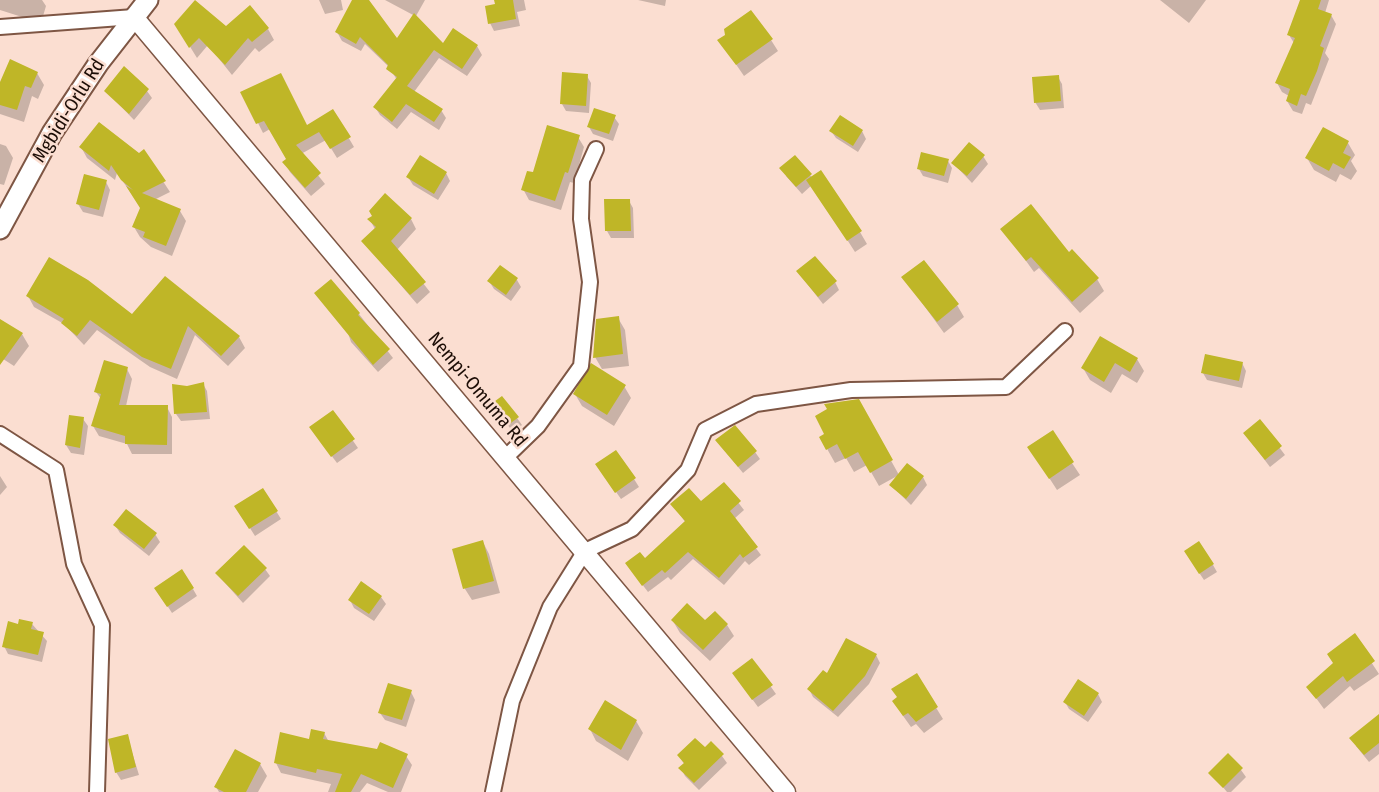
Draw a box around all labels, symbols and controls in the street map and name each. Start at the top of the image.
street label: Mgbidi-Orlu Rd [28,55,110,167]
street label: Nempi-Omuma Rd [422,328,532,452]

